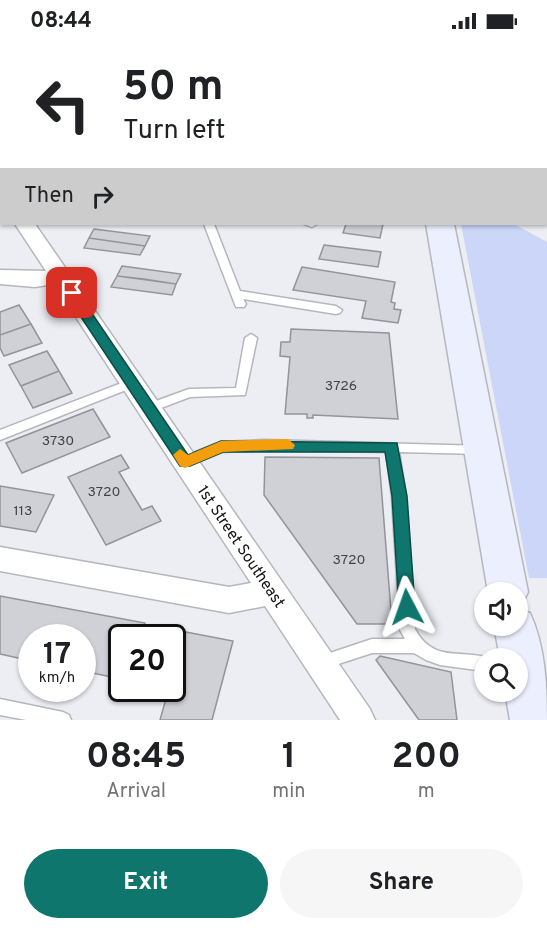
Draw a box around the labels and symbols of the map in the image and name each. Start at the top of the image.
pin [46,267,97,318]
house number: 3726 [325,378,357,395]
house number: 3730 [42,433,74,450]
street label: 1st Street Southeast [192,482,289,612]
house number: 3720 [88,484,120,501]
house number: 113 [14,503,32,520]
house number: 3720 [333,552,365,569]
position arrow [375,575,439,639]
speed limit sign: 20 [108,624,186,702]

